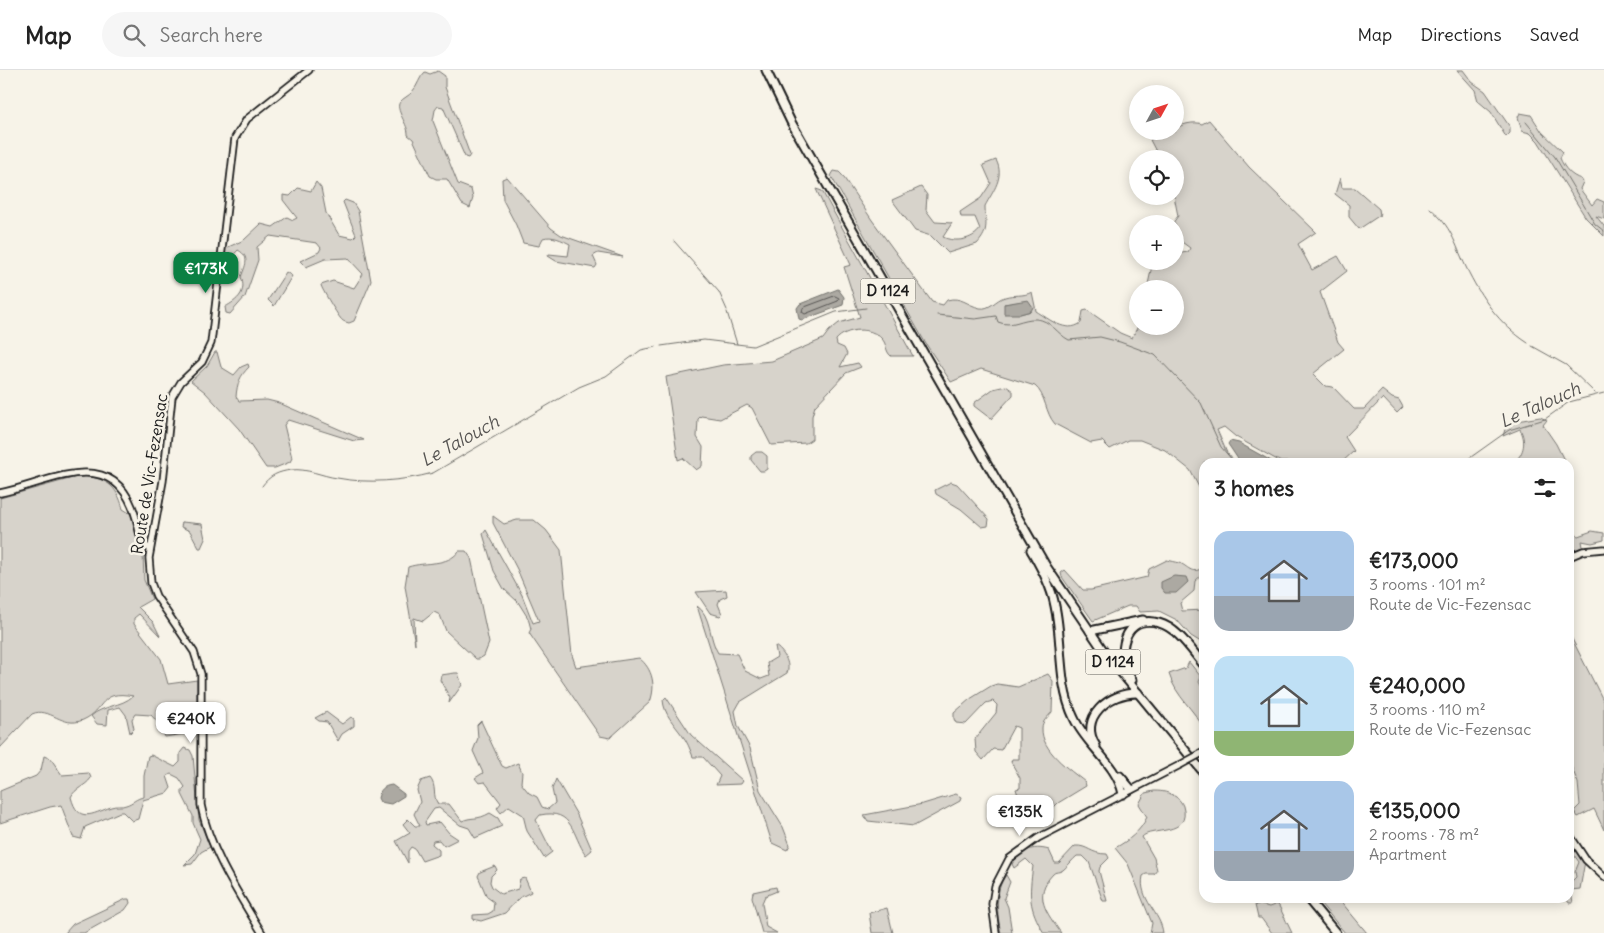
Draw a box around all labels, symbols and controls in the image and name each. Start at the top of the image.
search box [102,12,452,57]
text: Map [25,20,72,50]
icon: search [120,21,148,49]
text: Search here [160,23,263,47]
text: Map [1357,23,1392,46]
text: Directions [1420,23,1502,46]
text: Saved [1530,23,1579,46]
north arrow [1129,85,1184,140]
map controls [1129,85,1184,335]
button: locate [1129,150,1184,205]
button: + [1129,215,1184,270]
pin: €173K [171,252,241,294]
text: €173K [184,258,228,278]
road number: D 1124 [860,278,916,304]
button: − [1129,280,1184,335]
water label: Le Talouch [1496,376,1584,433]
street label: Route de Vic-Fezensac [126,392,172,556]
water label: Le Talouch [417,409,503,471]
icon: filters [1531,474,1559,502]
text: 3 homes [1214,475,1294,502]
text: €173,000 [1369,547,1459,574]
icon: home [1254,551,1314,611]
text: 3 rooms · 101 m² [1369,574,1486,594]
text: Route de Vic-Fezensac [1369,594,1531,614]
road number: D 1124 [1086,650,1140,674]
text: €240,000 [1369,672,1466,699]
icon: home [1254,676,1314,736]
text: 3 rooms · 110 m² [1369,699,1486,719]
pin: €240K [156,702,226,744]
text: €240K [167,708,215,728]
text: Route de Vic-Fezensac [1369,719,1531,739]
pin: €135K [985,794,1055,837]
text: €135,000 [1369,797,1460,824]
text: €135K [998,801,1042,821]
icon: home [1254,801,1314,861]
text: 2 rooms · 78 m² [1369,824,1479,844]
text: Apartment [1369,844,1447,864]

